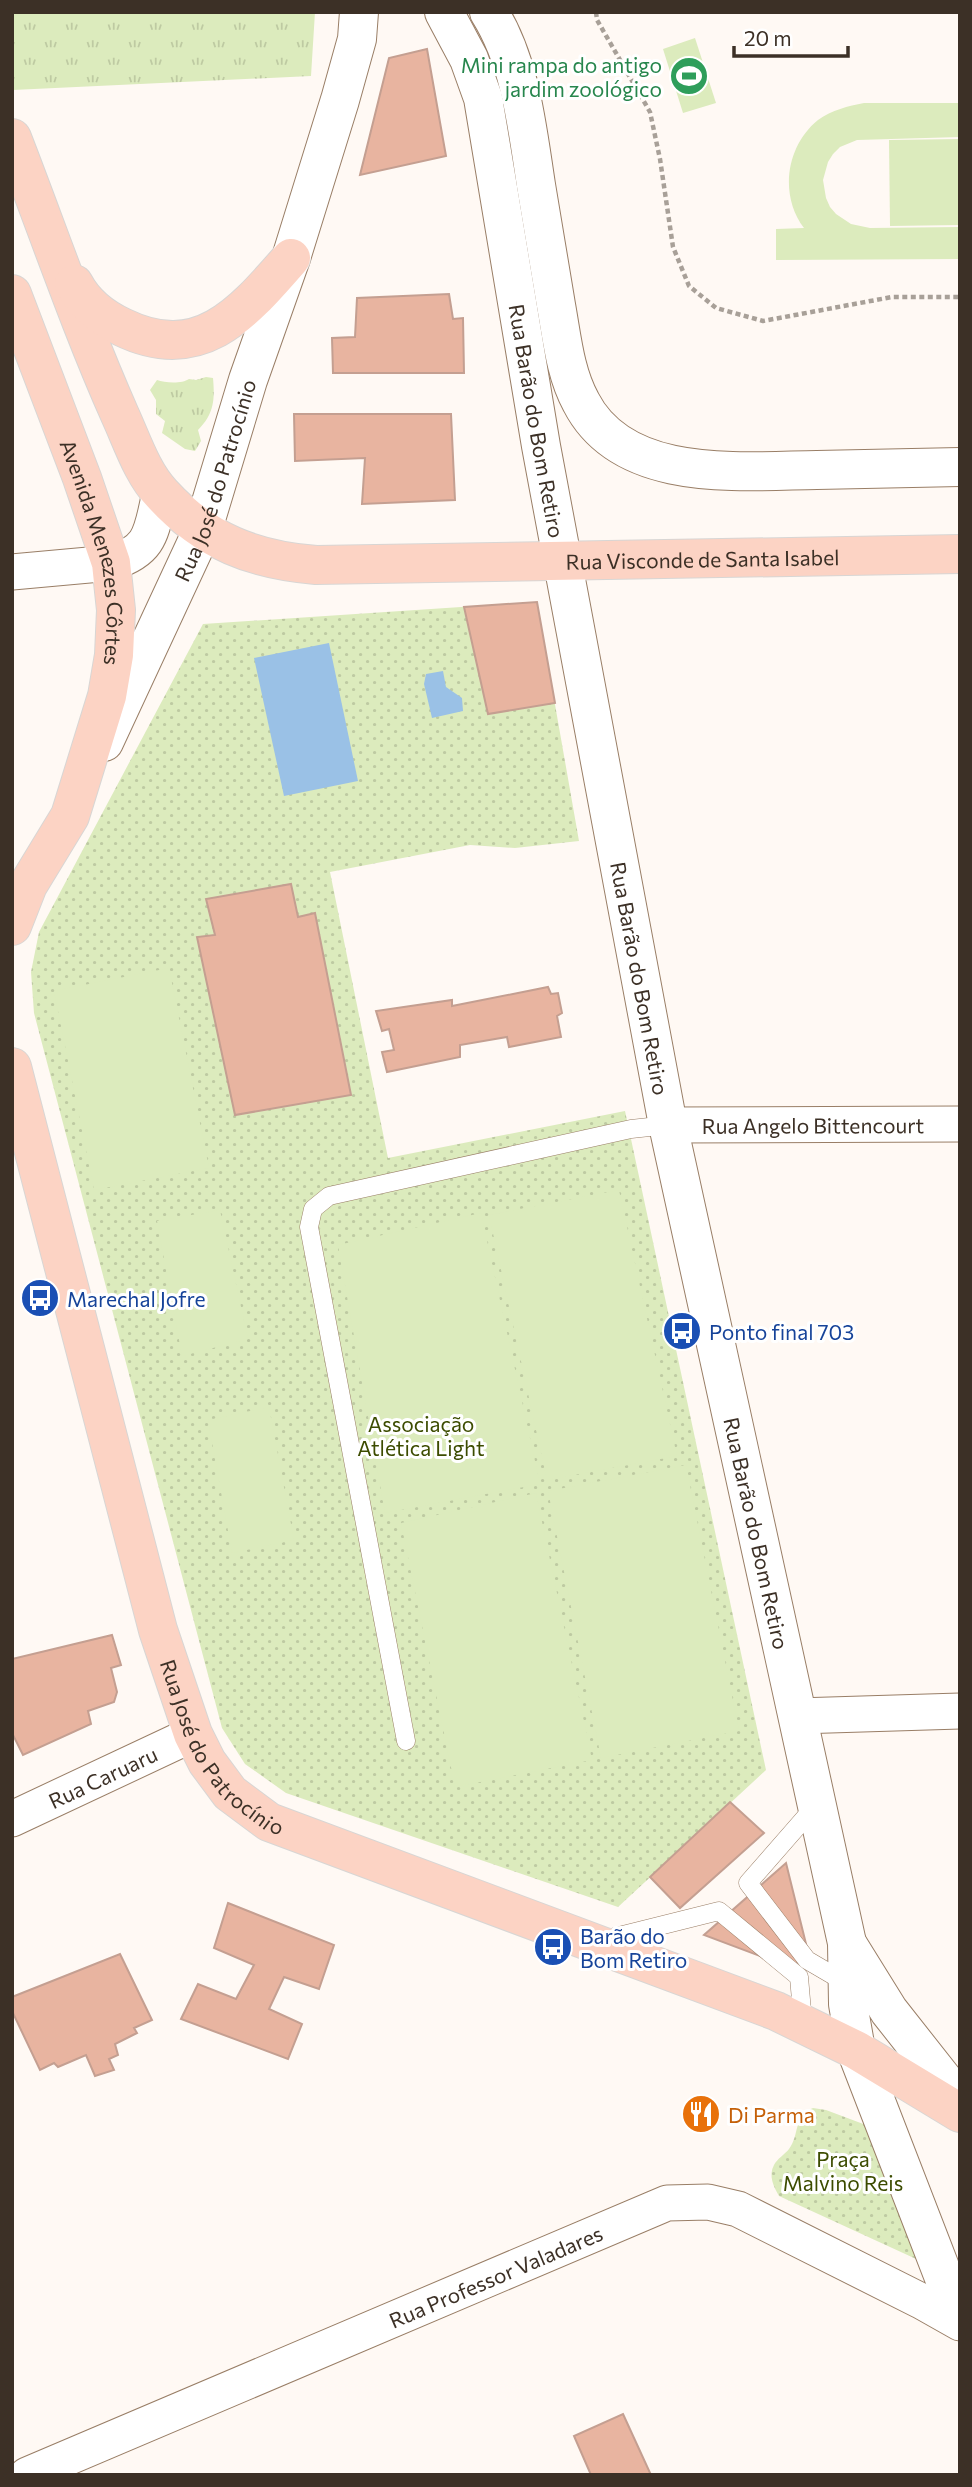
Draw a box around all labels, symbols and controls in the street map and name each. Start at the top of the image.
scale bar [734,14,848,58]
text: 20 m [744,25,792,50]
place label: Mini rampa do antigo jardim zoológico [461,52,662,101]
sports icon: Mini rampa do antigo jardim zoológico [668,55,710,97]
street label: Rua Barão do Bom Retiro [505,302,570,540]
street label: Rua José do Patrocínio [168,376,260,585]
street label: Avenida Menezes Côrtes [56,436,129,668]
street label: Rua Visconde de Santa Isabel [565,544,840,573]
street label: Rua Barão do Bom Retiro [606,859,675,1097]
street label: Rua Angelo Bittencourt [702,1112,924,1137]
bus stop icon: Marechal Jofre [19,1277,61,1319]
place label: Marechal Jofre [67,1286,206,1311]
bus stop icon: Ponto final 703 [661,1310,703,1352]
place label: Ponto final 703 [709,1319,854,1344]
park label: Associação Atlética Light [357,1411,485,1460]
street label: Rua Barão do Bom Retiro [720,1415,795,1652]
street label: Rua José do Patrocínio [156,1656,287,1839]
street label: Rua Caruaru [44,1740,161,1813]
place label: Barão do Bom Retiro [580,1923,687,1972]
bus stop icon: Barão do Bom Retiro [532,1926,574,1968]
restaurant icon: Di Parma [680,2093,722,2135]
place label: Di Parma [728,2102,815,2127]
park label: Praça Malvino Reis [783,2146,903,2195]
street label: Rua Professor Valadares [385,2219,606,2332]

